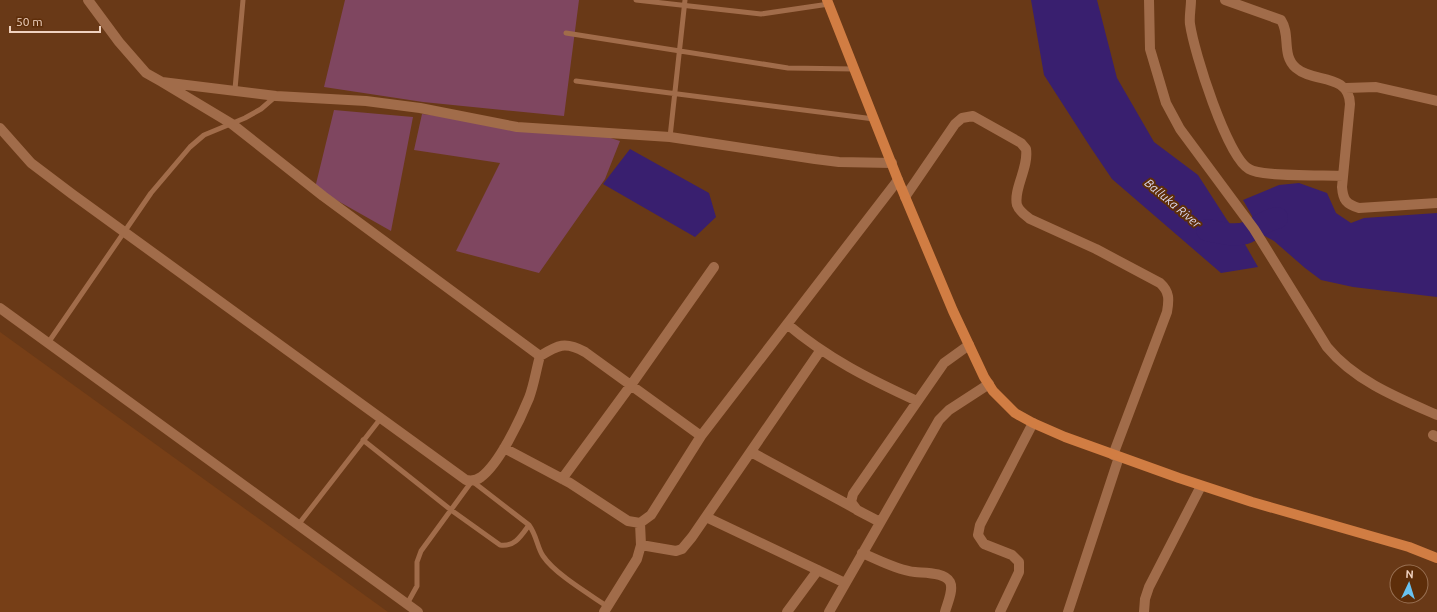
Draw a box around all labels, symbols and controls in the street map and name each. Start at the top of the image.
scale bar [10,8,100,34]
text: 50 m [16,15,43,28]
water label: Balluka River [1142,176,1204,230]
north arrow [1389,564,1429,604]
text: N [1405,568,1414,580]

